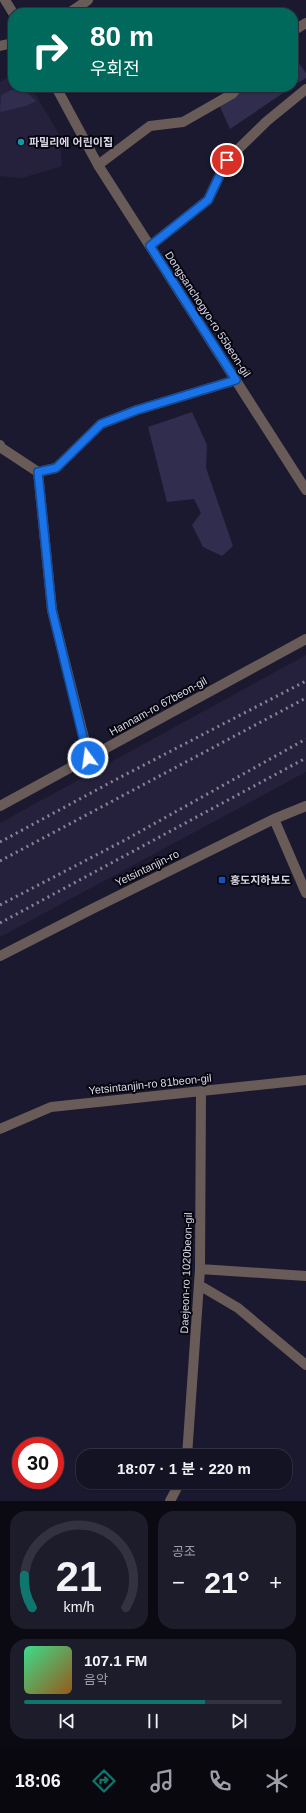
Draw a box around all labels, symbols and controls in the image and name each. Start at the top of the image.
text: 80 m [90,21,154,52]
icon: right [24,24,76,76]
text: 우회전 [90,59,140,79]
place label: 파밀리에 어린이집 [29,136,113,148]
marker: 파밀리에 어린이집 [16,137,26,147]
pin [210,143,244,177]
icon: arrive [216,149,238,171]
street label: Dongsanchogyo-ro 55beon-gil [163,249,253,379]
street label: Hannam-ro 67beon-gil [107,674,209,738]
position arrow [67,737,109,779]
street label: Yetsintanjin-ro [113,847,181,889]
place label: 홍도지하보도 [230,874,291,886]
marker: 홍도지하보도 [217,875,227,885]
street label: Yetsintanjin-ro 81beon-gil [88,1072,212,1096]
street label: Daejeon-ro 1020beon-gil [178,1212,194,1334]
speed limit sign: 30 [12,1437,64,1489]
text: 18:07 · 1 분 · 220 m [117,1460,251,1477]
text: 공조 [172,1544,196,1559]
text: 21 [56,1553,102,1600]
text: 21° [204,1566,250,1599]
text: − [172,1570,185,1595]
text: + [269,1570,282,1595]
text: km/h [64,1599,95,1615]
text: 107.1 FM [84,1652,147,1669]
text: 음악 [84,1672,108,1687]
icon: previous [56,1710,78,1732]
icon: pause [142,1710,164,1732]
icon: next [228,1710,250,1732]
icon: directions [90,1767,118,1795]
icon: music [148,1767,176,1795]
icon: phone [206,1767,234,1795]
icon: climate [263,1767,291,1795]
text: 18:06 [15,1771,61,1791]

